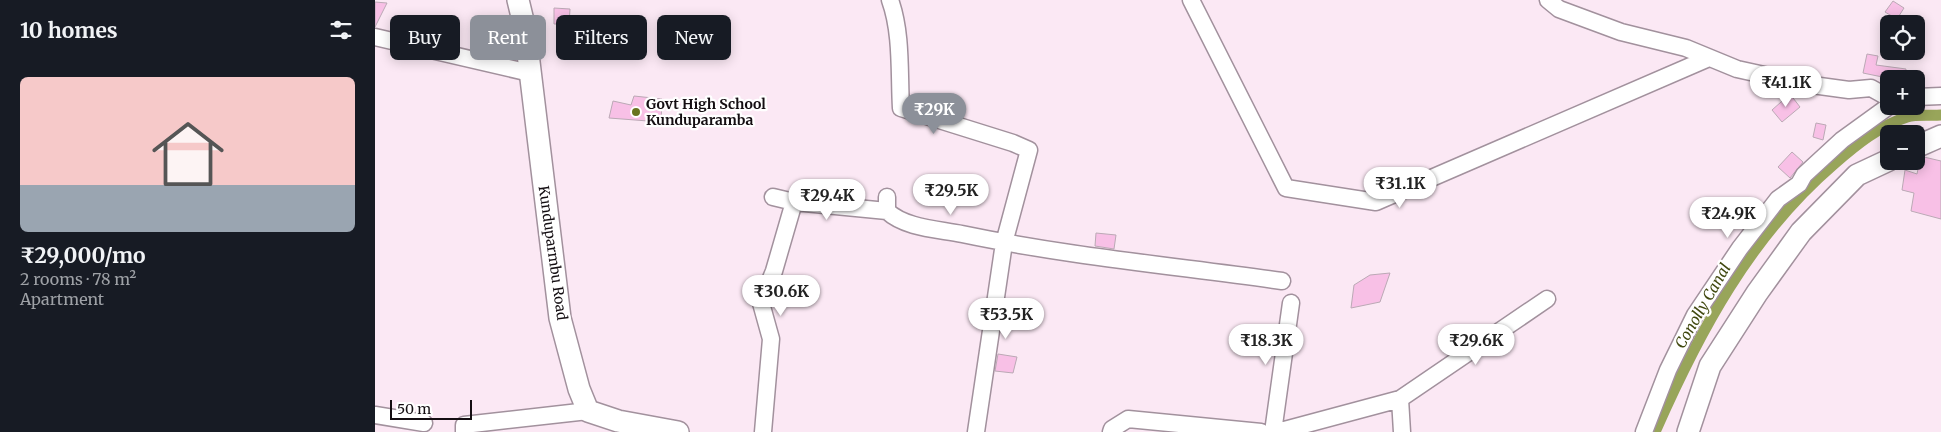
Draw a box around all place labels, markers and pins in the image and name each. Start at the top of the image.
pin: ₹41.1K [1745,66,1827,108]
pin: ₹29K [904,92,964,135]
place label: Govt High School Kunduparamba [646,95,766,129]
marker: Govt High School Kunduparamba [630,106,642,118]
pin: ₹31.1K [1359,166,1441,209]
pin: ₹29.5K [910,174,992,216]
pin: ₹29.4K [786,178,868,221]
pin: ₹24.9K [1687,196,1769,239]
pin: ₹30.6K [740,274,822,317]
pin: ₹53.5K [965,298,1047,340]
pin: ₹18.3K [1225,324,1307,366]
pin: ₹29.6K [1435,324,1517,366]

